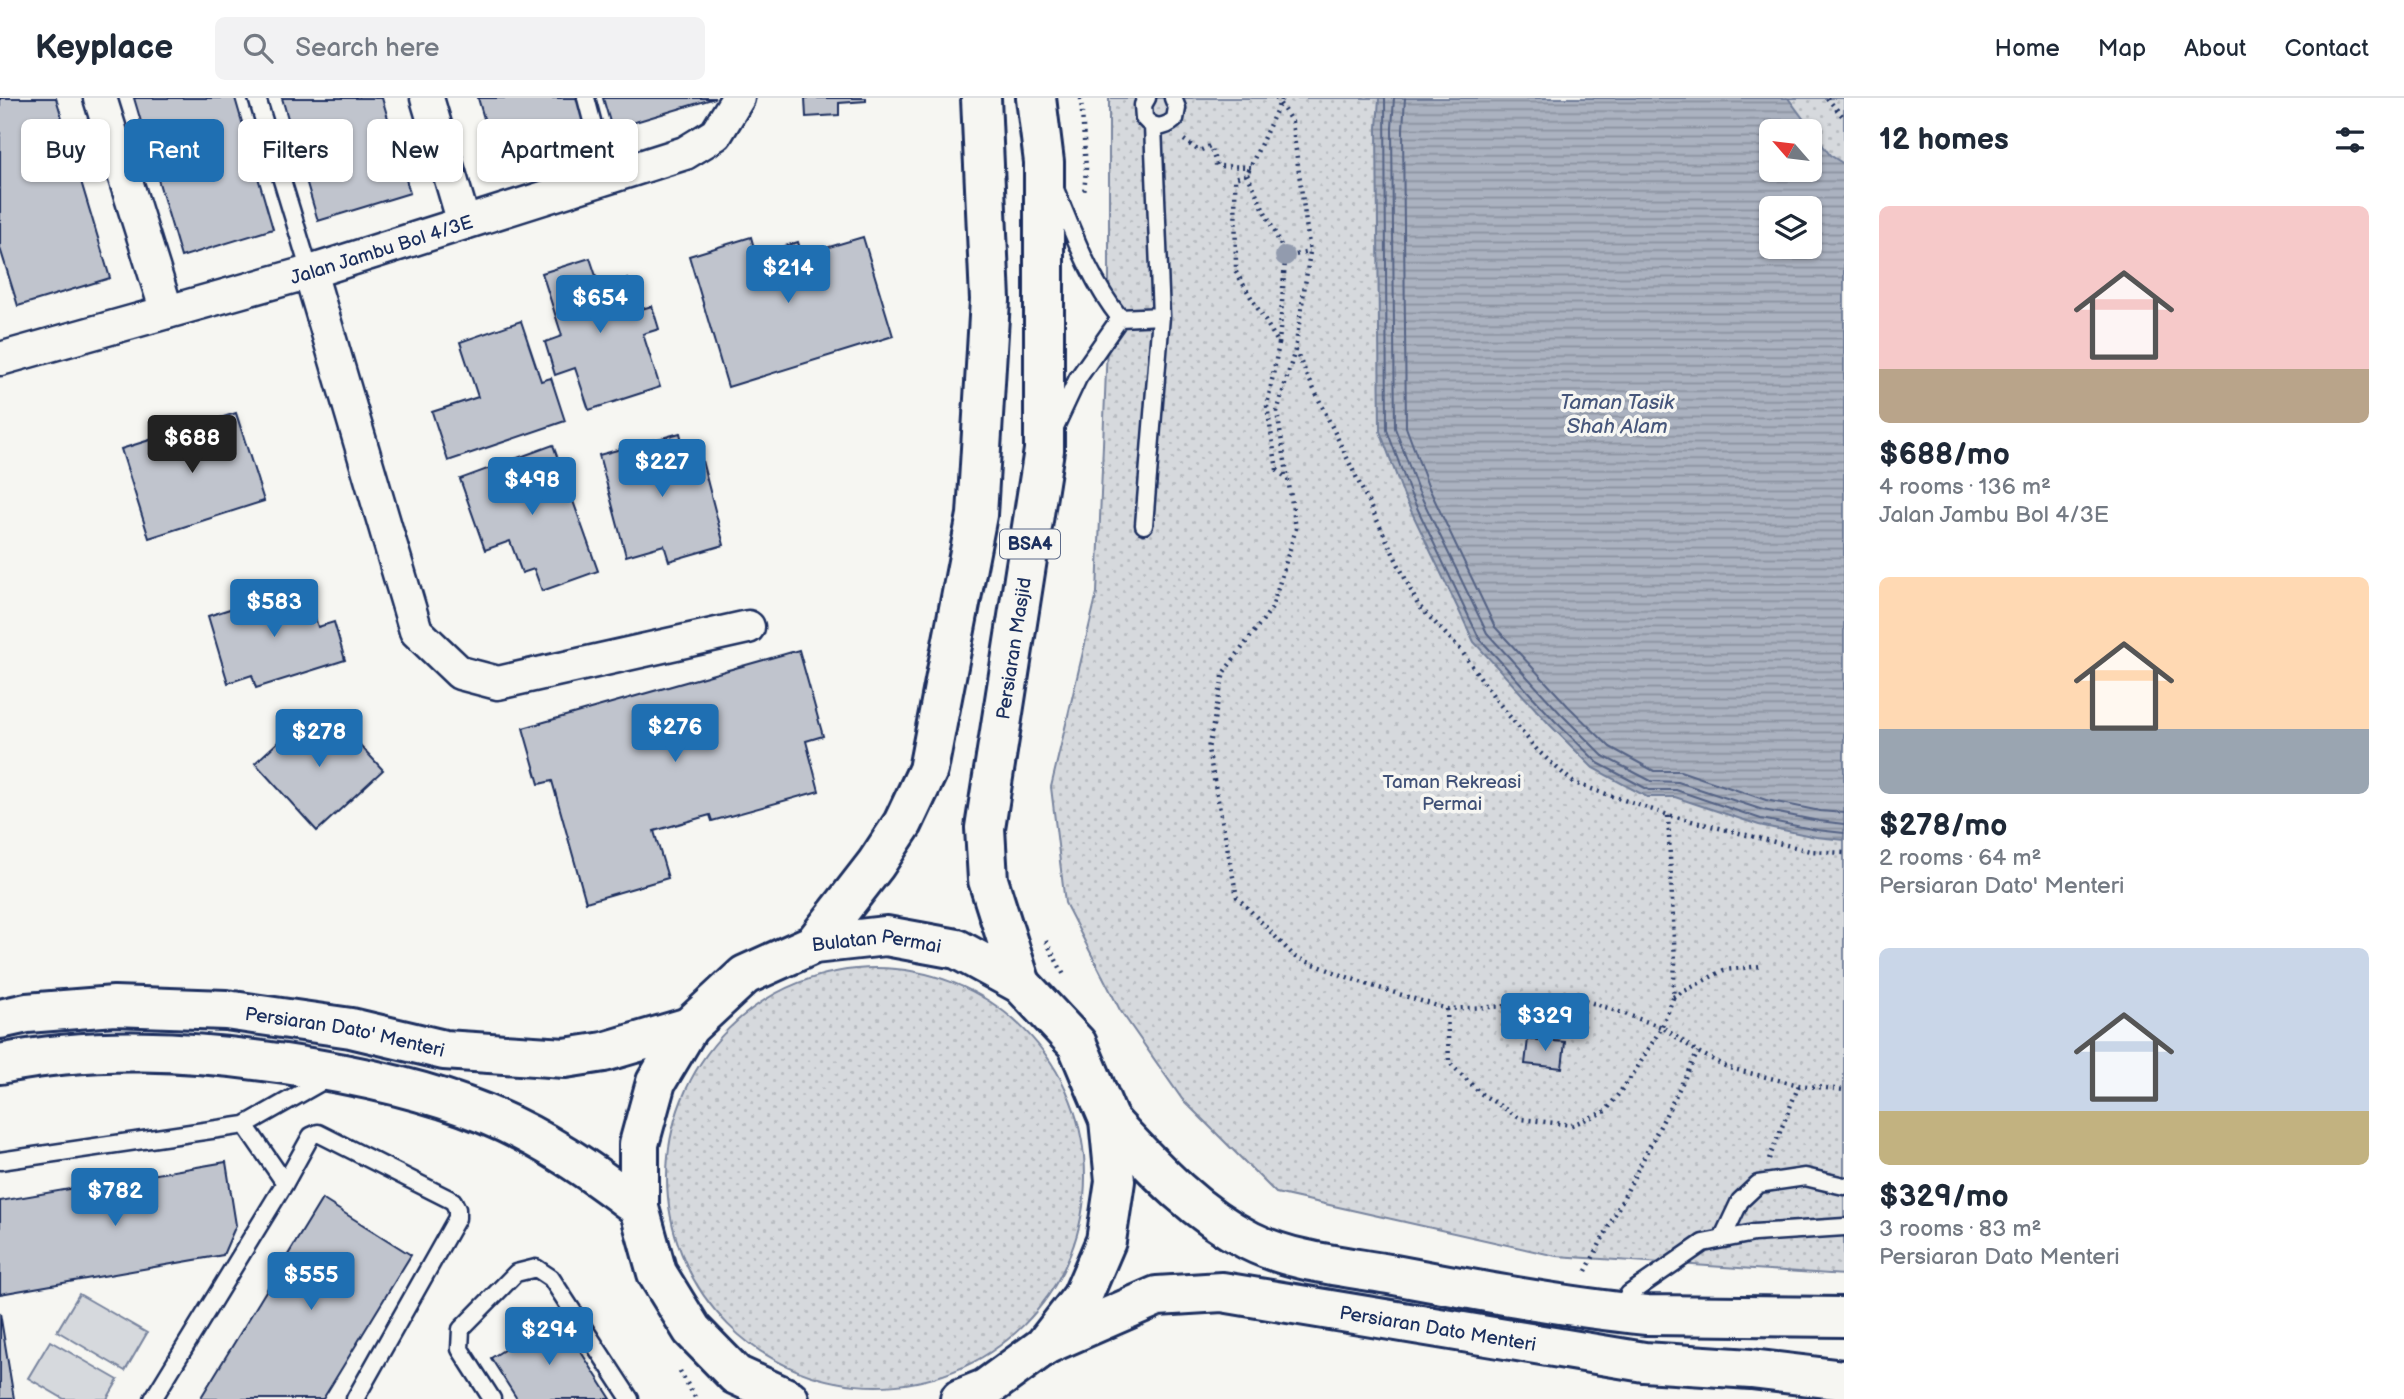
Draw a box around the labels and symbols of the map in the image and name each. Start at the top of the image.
north arrow [1759,119,1822,182]
street label: Jalan Jambu Bol 4/3E [288,211,476,290]
pin: $214 [747,246,829,305]
pin: $654 [559,275,641,335]
water label: Taman Tasik Shah Alam [1560,390,1675,439]
pin: $688 [151,416,233,475]
pin: $227 [621,440,703,499]
pin: $498 [491,458,573,517]
road number: BSA4 [1000,530,1060,559]
street label: Persiaran Masjid [992,576,1037,721]
pin: $583 [233,580,315,639]
pin: $276 [634,704,716,764]
pin: $278 [278,710,360,769]
park label: Taman Rekreasi Permai [1383,771,1521,816]
street label: Bulatan Permai [811,925,943,959]
pin: $329 [1504,993,1586,1053]
street label: Persiaran Dato' Menteri [243,1003,447,1063]
pin: $782 [74,1168,156,1228]
pin: $555 [270,1252,352,1312]
street label: Persiaran Dato Menteri [1338,1302,1538,1357]
pin: $294 [508,1308,590,1367]

